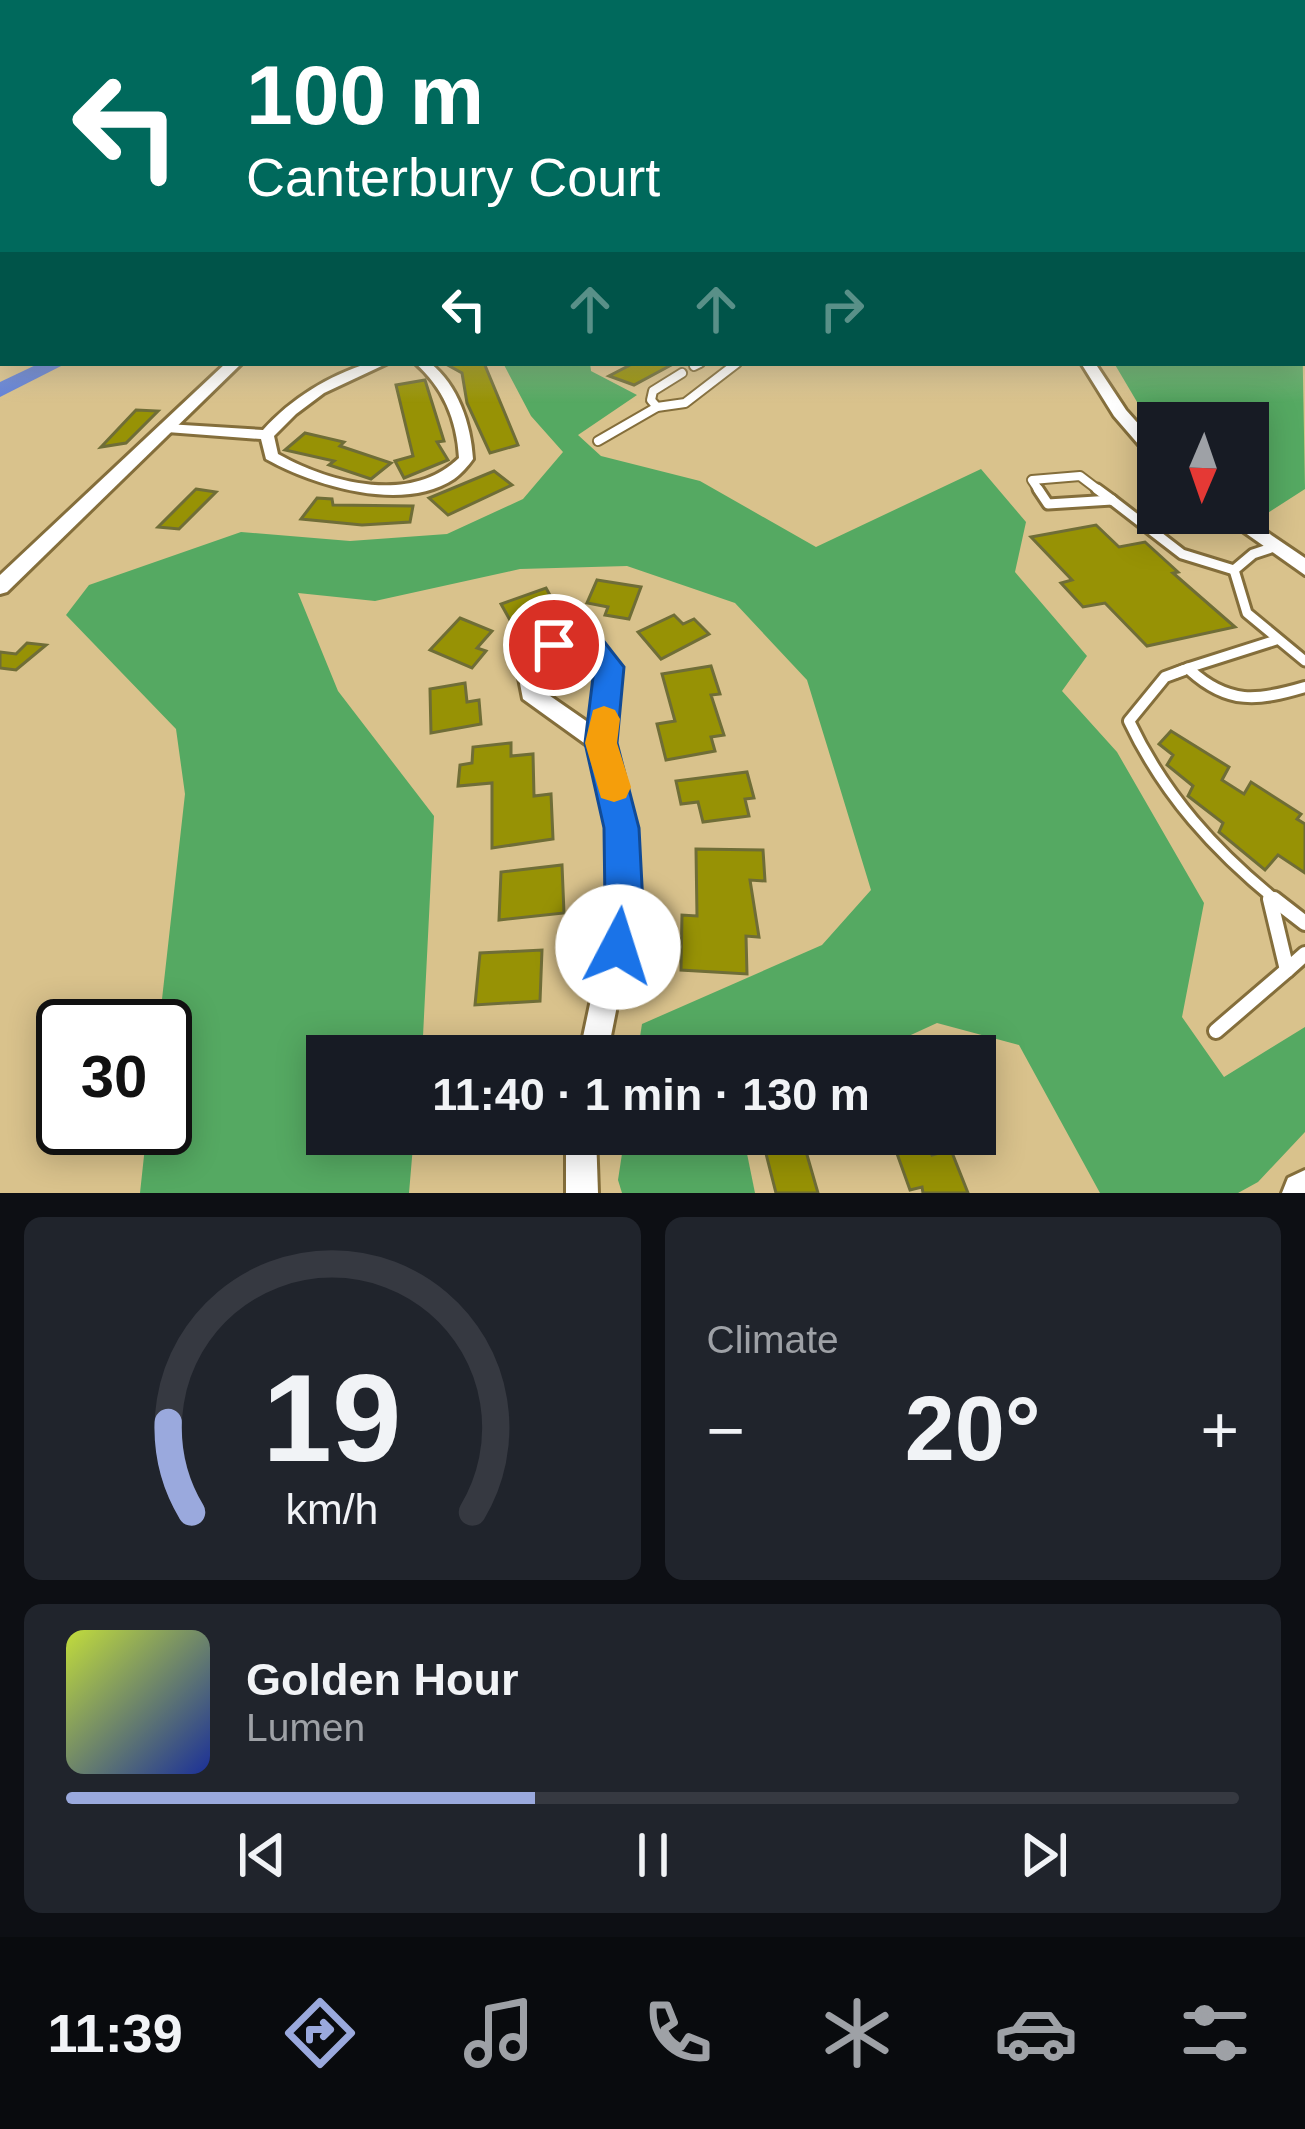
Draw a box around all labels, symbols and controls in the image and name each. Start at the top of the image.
icon: left [48,48,204,204]
text: 100 m [246,48,484,142]
text: Canterbury Court [246,147,660,207]
icon: left [431,276,497,342]
icon: ahead [557,276,623,342]
icon: ahead [683,276,749,342]
icon: right [809,276,875,342]
north arrow [1137,402,1269,534]
map controls [1137,402,1269,534]
pin [503,594,605,696]
icon: arrive [521,612,587,678]
position arrow [555,884,681,1010]
speed limit sign: 30 [36,999,192,1155]
text: 11:40 · 1 min · 130 m [432,1069,870,1120]
text: Climate [707,1318,839,1361]
text: 19 [263,1348,402,1487]
text: 20° [905,1379,1041,1479]
text: − [707,1393,745,1467]
text: + [1200,1393,1239,1467]
text: km/h [286,1484,379,1532]
text: Golden Hour [246,1654,518,1705]
text: Lumen [246,1706,365,1749]
icon: previous [229,1822,295,1888]
icon: pause [620,1822,686,1888]
icon: next [1011,1822,1077,1888]
icon: directions [278,1991,362,2075]
icon: music [457,1991,541,2075]
icon: phone [636,1991,720,2075]
icon: climate [815,1991,899,2075]
icon: car [994,1991,1078,2075]
icon: filters [1173,1991,1257,2075]
text: 11:39 [48,2003,183,2063]

